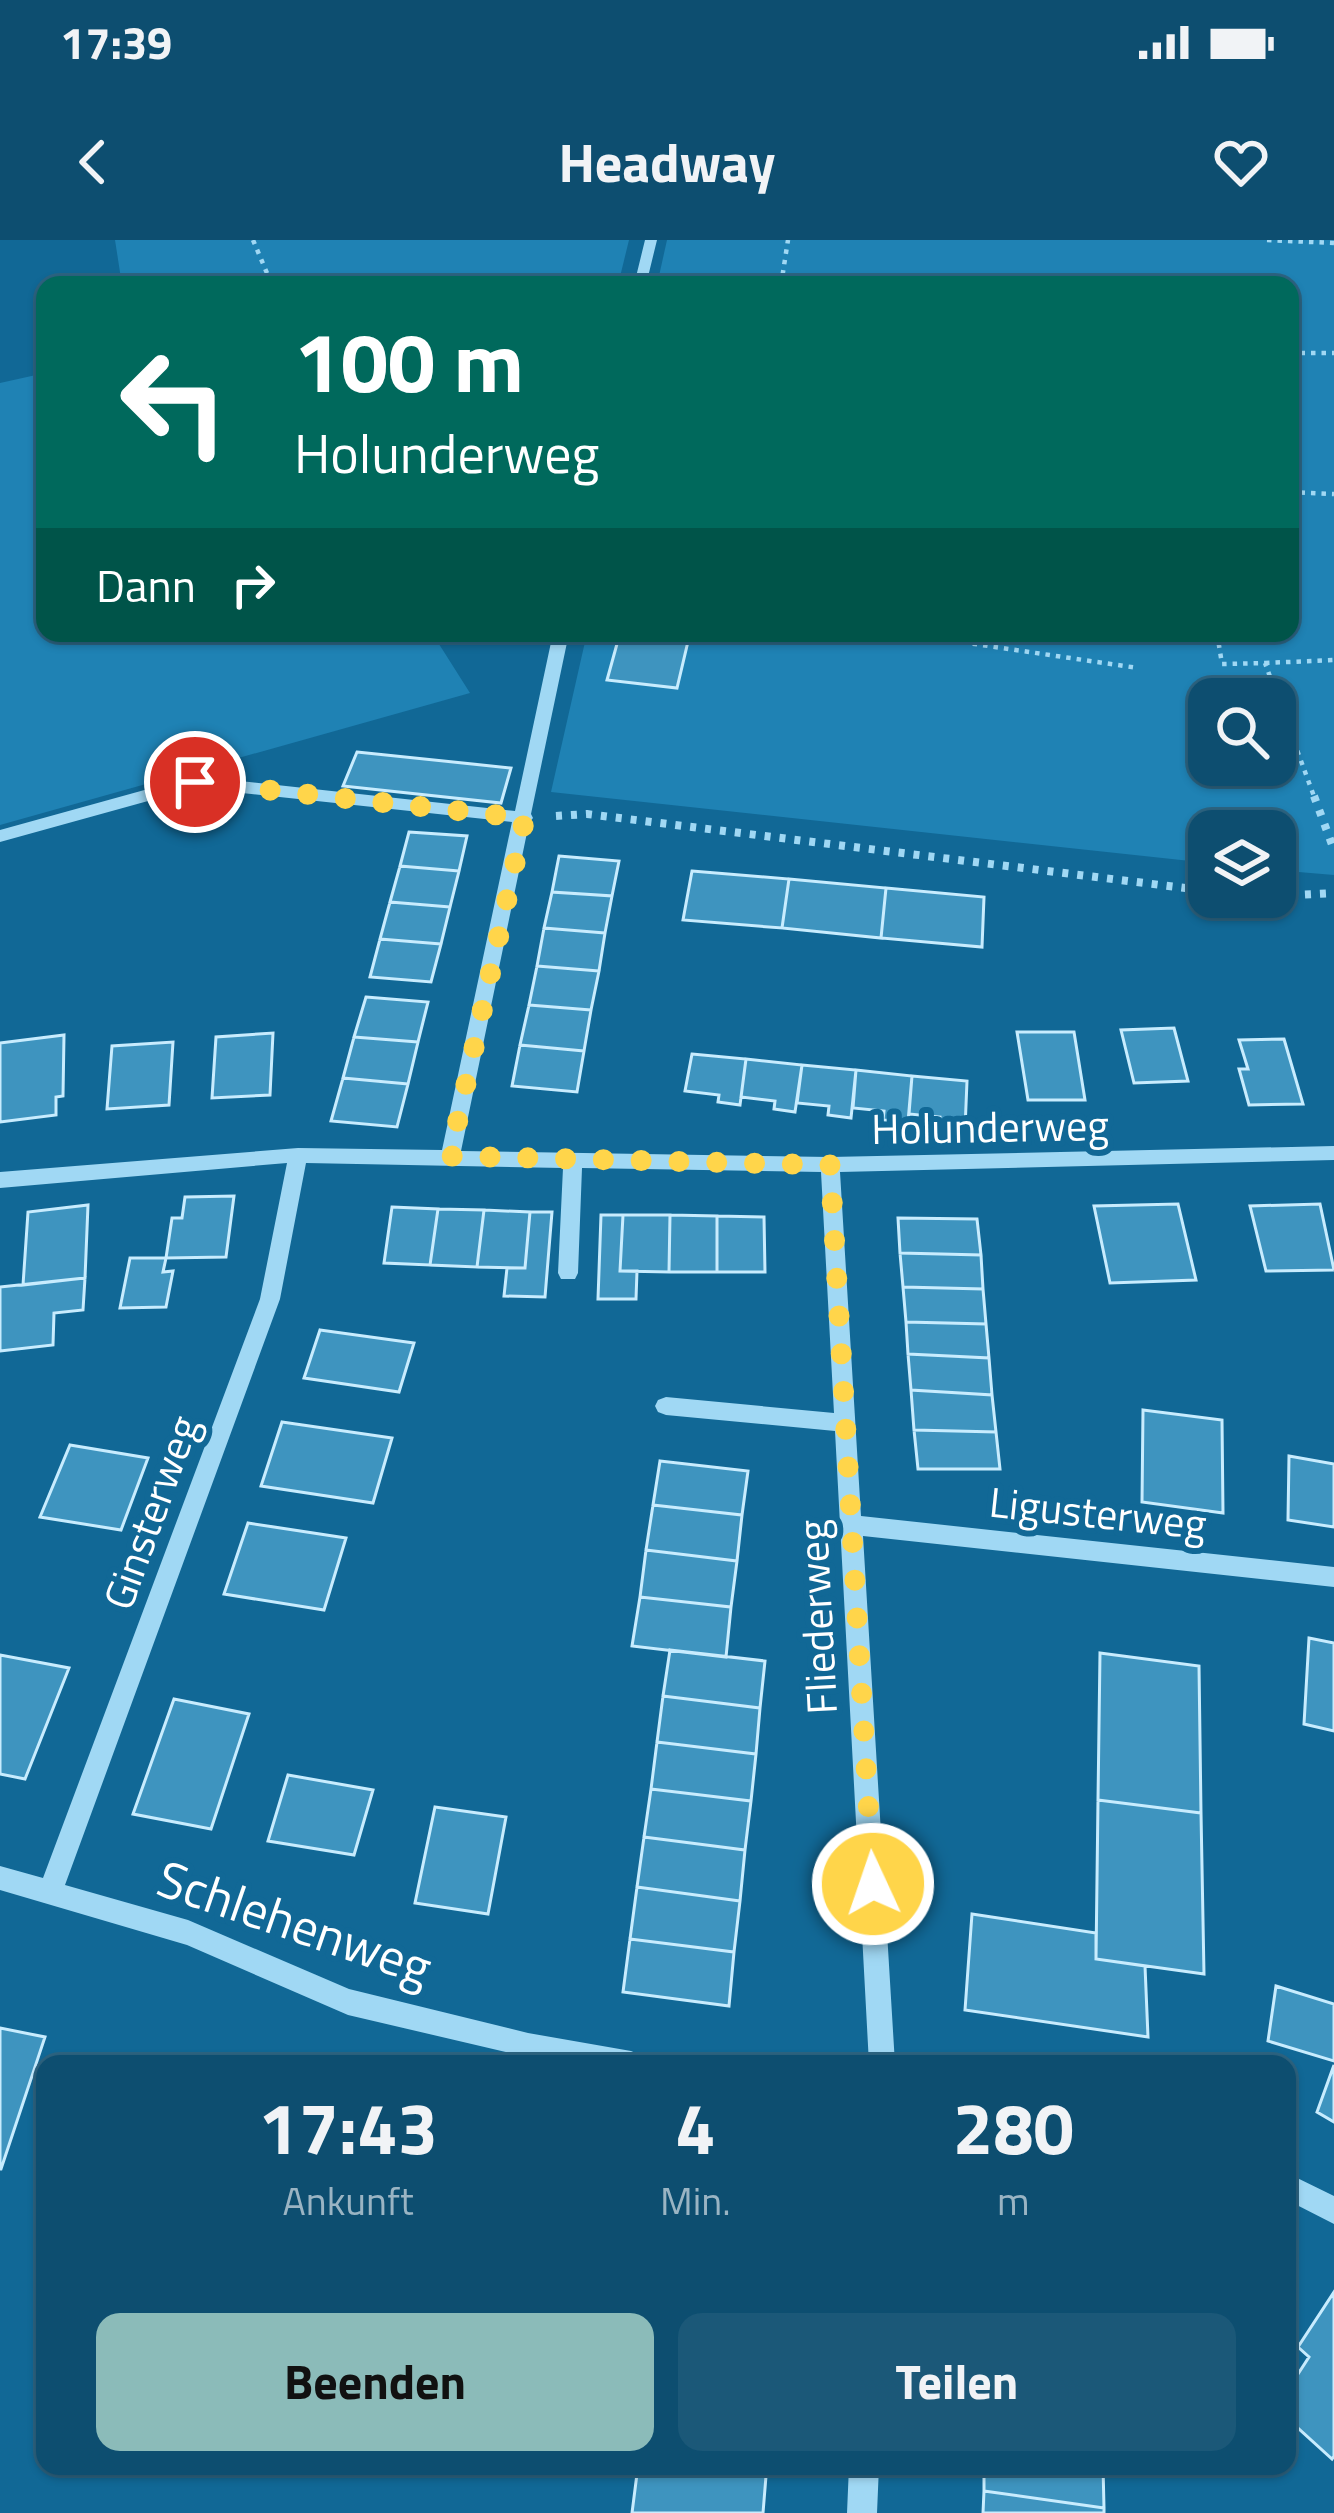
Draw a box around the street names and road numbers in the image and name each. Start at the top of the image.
street label: Holunderweg [871,1092,1109,1160]
street label: Ginsterweg [85,1406,215,1618]
street label: Ligusterweg [986,1469,1210,1555]
street label: Fliederweg [779,1518,853,1716]
street label: Schlehenweg [147,1839,443,2005]

